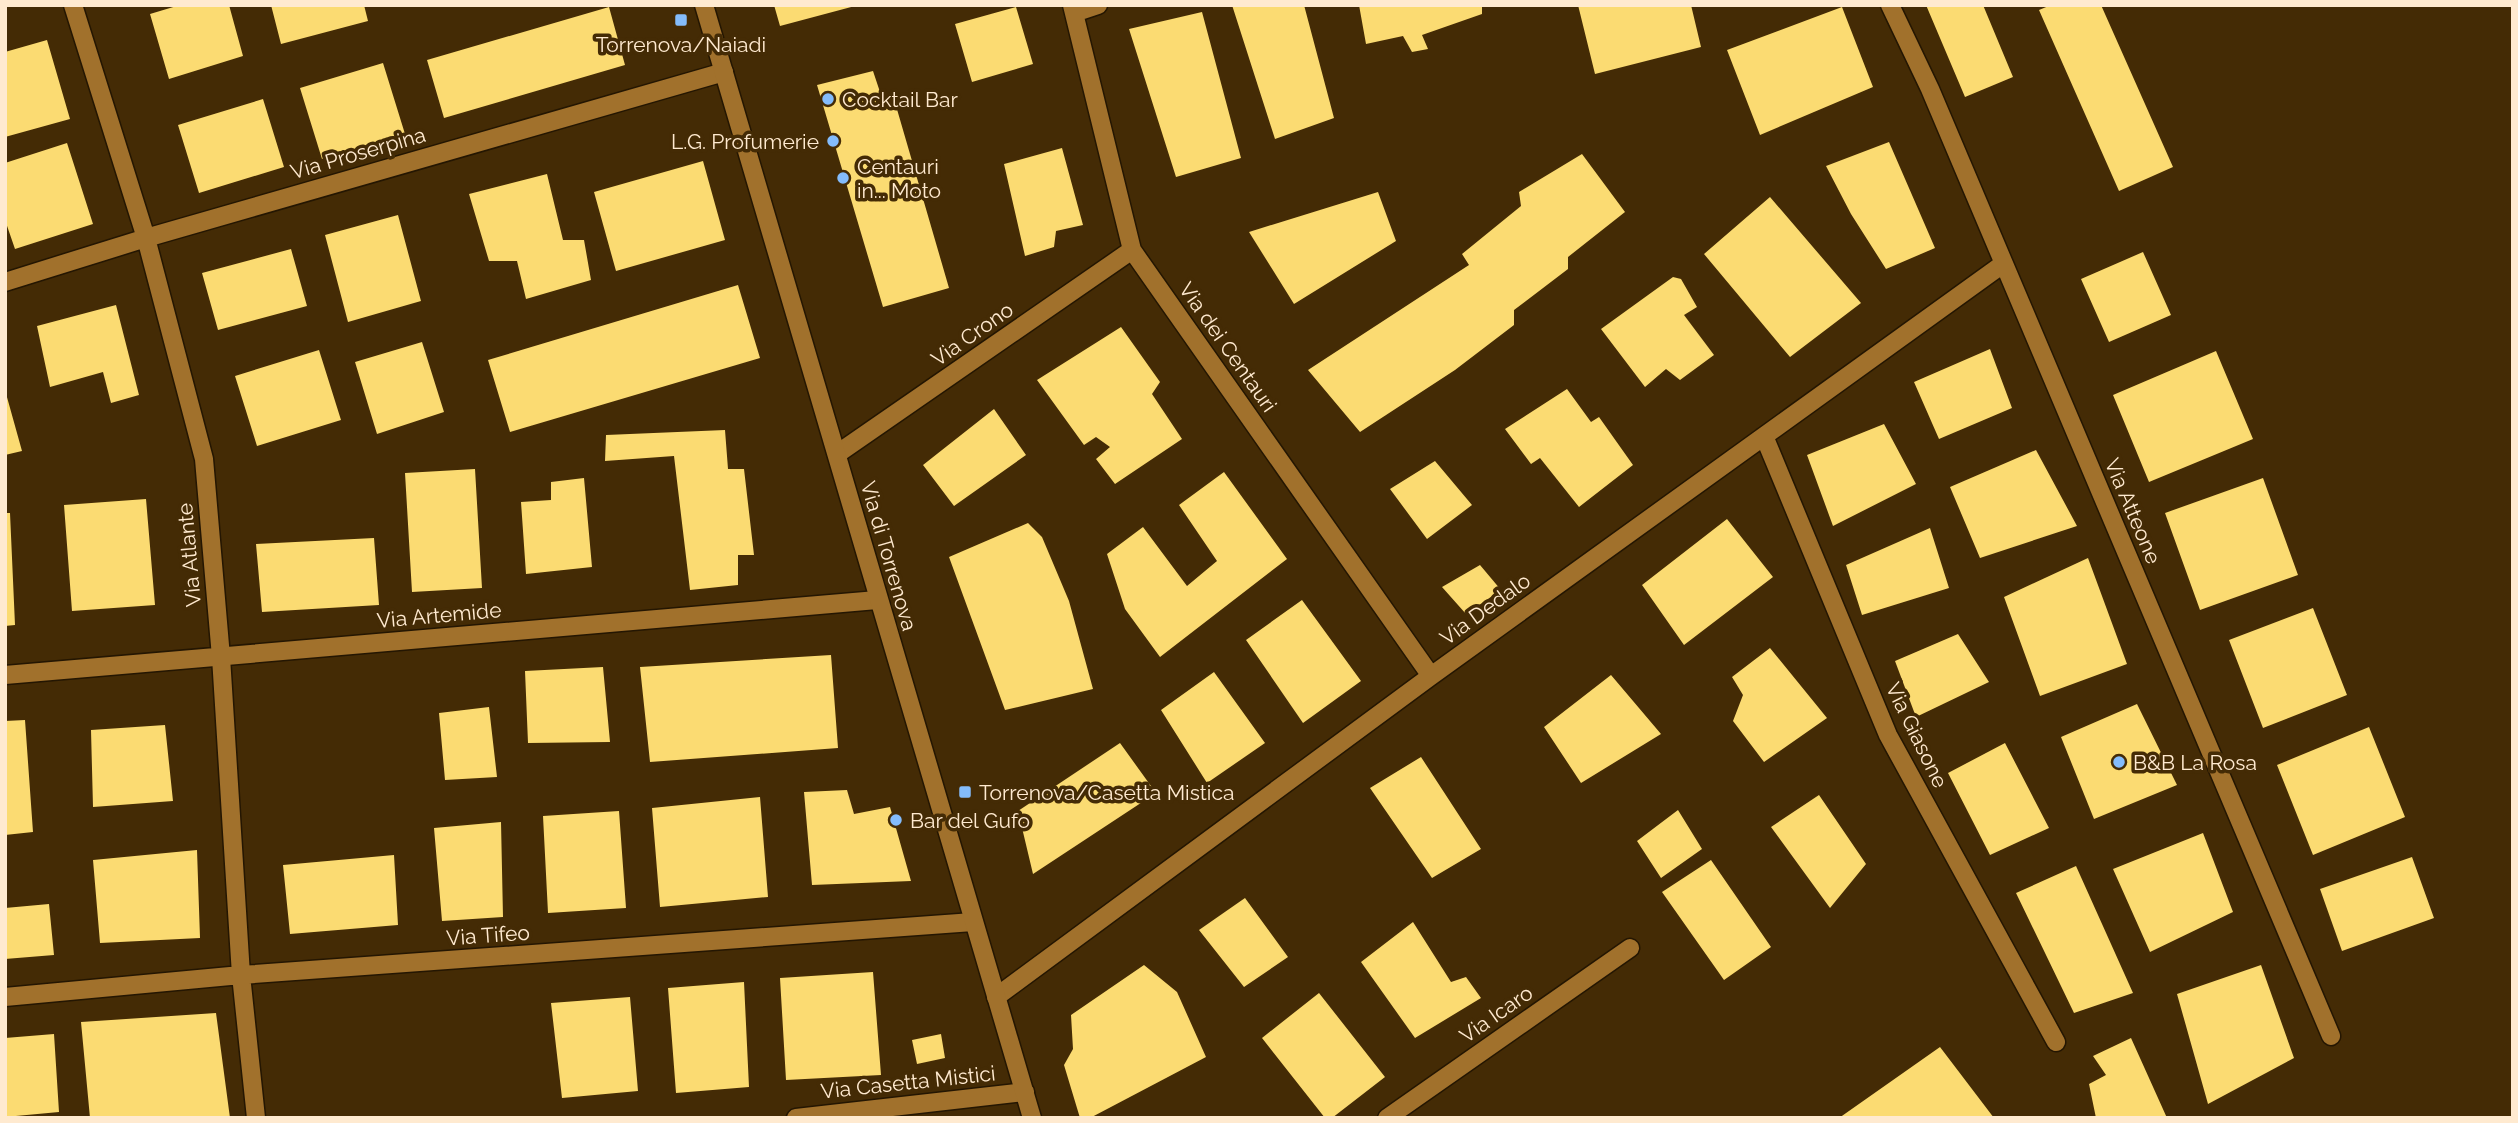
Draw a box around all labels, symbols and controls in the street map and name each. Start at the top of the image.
marker: Torrenova/Naiadi [673,12,689,28]
place label: Torrenova/Naiadi [596,32,766,57]
place label: Cocktail Bar [842,87,958,112]
marker: Cocktail Bar [820,91,836,107]
street label: Via Proserpina [288,122,428,184]
place label: L.G. Profumerie [671,129,819,154]
marker: L.G. Profumerie [825,133,841,149]
place label: Centauri in... Moto [857,154,941,203]
marker: Centauri in... Moto [835,170,851,186]
street label: Via dei Centauri [1174,277,1282,417]
street label: Via Crono [926,297,1018,371]
street label: Via Atteone [2100,455,2166,567]
street label: Via di Torrenova [856,478,922,634]
street label: Via Atlante [172,502,206,608]
street label: Via Dedalo [1435,568,1535,650]
street label: Via Artemide [376,597,502,633]
street label: Via Giasone [1881,678,1953,792]
place label: B&B La Rosa [2133,750,2257,775]
marker: B&B La Rosa [2111,754,2127,770]
place label: Torrenova/Casetta Mistica [979,780,1234,805]
marker: Torrenova/Casetta Mistica [957,784,973,800]
place label: Bar del Gufo [910,808,1030,833]
marker: Bar del Gufo [888,812,904,828]
street label: Via Tifeo [445,920,531,950]
street label: Via Icaro [1455,980,1537,1048]
street label: Via Casetta Mistici [819,1060,997,1104]

